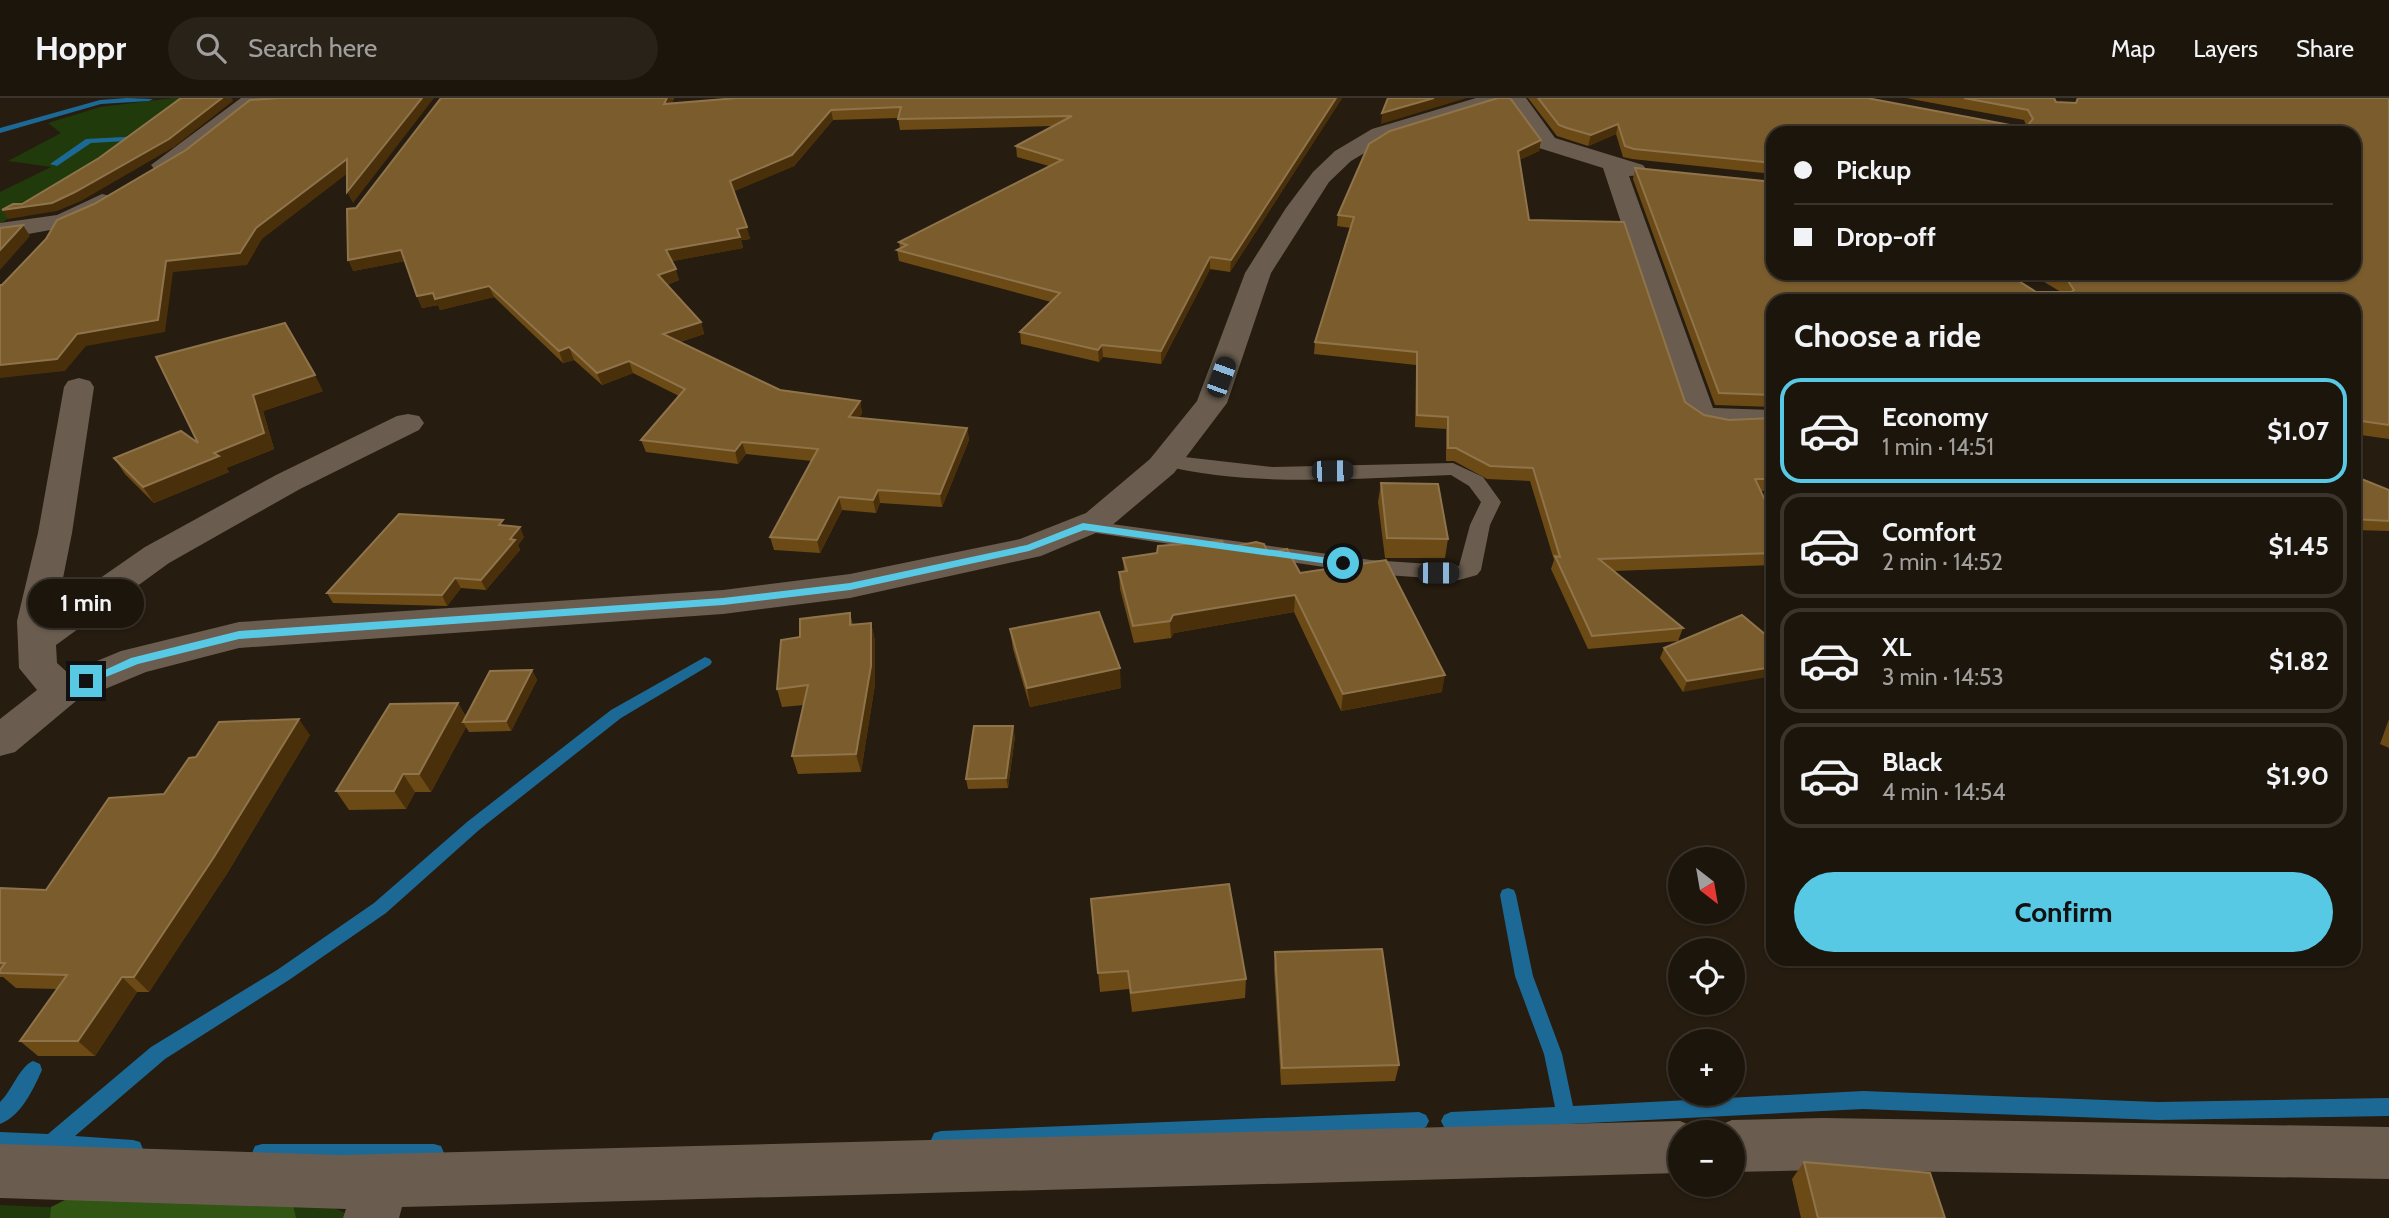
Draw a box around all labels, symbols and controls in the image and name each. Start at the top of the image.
search box [168,17,658,80]
text: Hoppr [35,28,126,68]
icon: search [192,29,230,67]
text: Search here [248,32,377,64]
text: Map [2111,34,2155,63]
text: Layers [2193,34,2258,63]
text: Share [2296,34,2354,63]
text: Pickup [1836,154,1911,186]
text: Drop-off [1836,221,1936,253]
text: Choose a ride [1794,316,1981,355]
car [1204,354,1239,400]
icon: car [1798,399,1861,462]
text: Economy [1882,401,1988,433]
text: $1.07 [2267,415,2329,447]
text: 1 min · 14:51 [1882,433,1994,461]
car [1311,460,1354,482]
icon: car [1798,514,1861,577]
text: Comfort [1882,516,1976,548]
text: $1.45 [2268,530,2329,562]
route start [1327,547,1359,579]
text: 2 min · 14:52 [1882,548,2003,576]
car [1418,563,1460,584]
callout: 1 min [28,580,144,628]
text: 1 min [60,589,112,617]
icon: car [1798,629,1861,692]
text: XL [1882,631,1911,663]
text: $1.82 [2269,645,2329,677]
text: 3 min · 14:53 [1882,663,2004,691]
route end [70,665,102,697]
icon: car [1798,744,1861,807]
text: Black [1882,746,1942,778]
text: $1.90 [2266,760,2329,792]
text: 4 min · 14:54 [1882,778,2006,806]
north arrow [1668,847,1745,924]
map controls [1668,847,1745,1197]
button: Confirm [1794,872,2333,952]
button: locate [1668,938,1745,1015]
button: + [1668,1029,1745,1106]
button: − [1668,1120,1745,1197]

